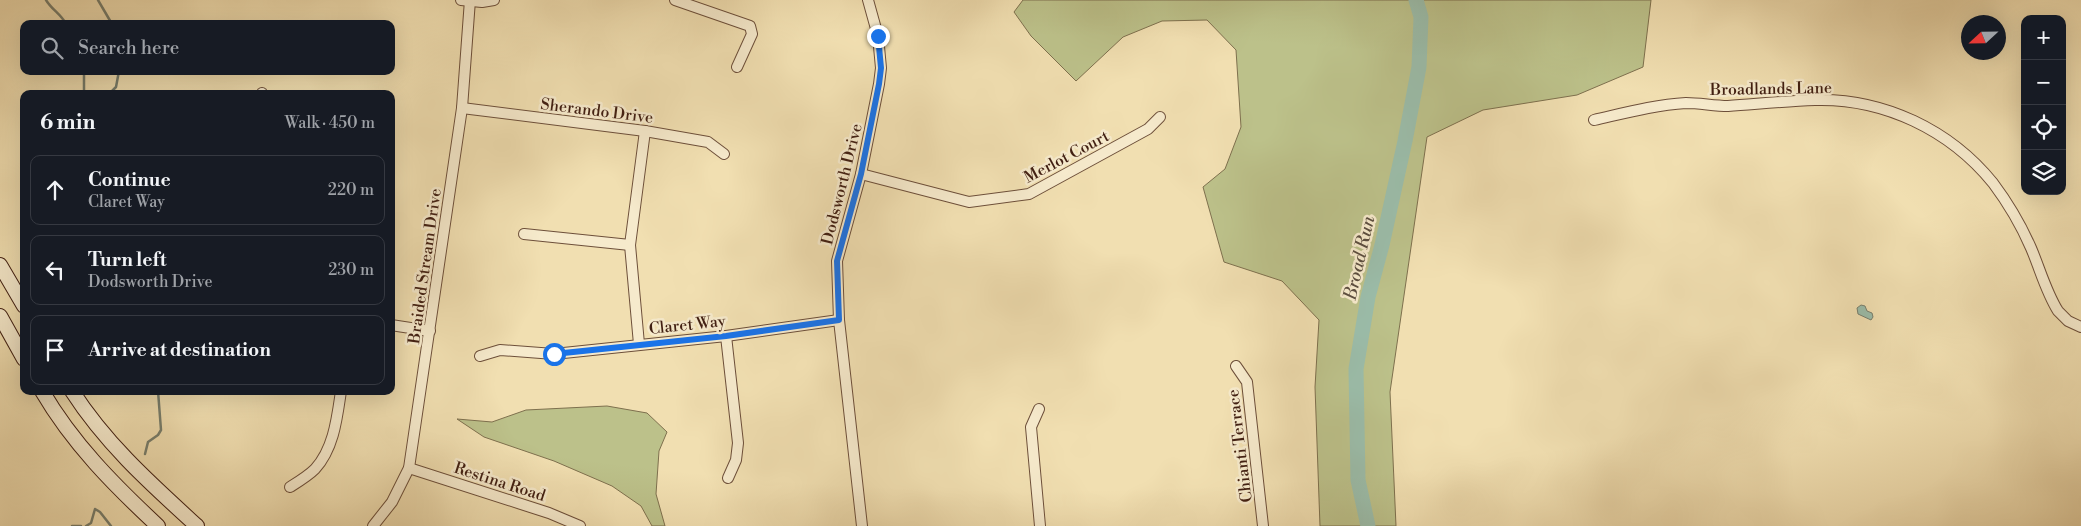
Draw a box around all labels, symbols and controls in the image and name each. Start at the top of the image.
north arrow [1961,15,2006,60]
map controls [2021,15,2066,195]
button: + [2021,15,2066,60]
search box [20,20,395,75]
route end [867,25,890,48]
icon: search [38,34,66,62]
text: Search here [78,36,179,60]
button: − [2021,60,2066,105]
street label: Broadlands Lane [1709,78,1832,100]
street label: Sherando Drive [539,94,654,128]
button: locate [2021,105,2066,150]
text: 6 min [40,110,95,136]
text: Walk · 450 m [285,113,375,133]
street label: Dodsworth Drive [817,121,867,247]
street label: Merlot Court [1020,126,1113,188]
button: layers [2021,150,2066,195]
text: Continue [88,168,171,192]
icon: ahead [41,176,69,204]
text: 220 m [328,180,374,200]
street label: Braided Stream Drive [404,187,446,346]
text: Claret Way [88,192,165,212]
water label: Broad Run [1338,213,1381,303]
text: Turn left [88,248,167,272]
icon: left [41,256,69,284]
text: 230 m [328,260,374,280]
text: Dodsworth Drive [88,272,212,292]
street label: Claret Way [648,311,727,339]
icon: arrive [41,336,69,364]
text: Arrive at destination [88,338,271,362]
route start [543,343,566,366]
street label: Chianti Terrace [1223,388,1257,504]
street label: Restina Road [451,458,548,506]

